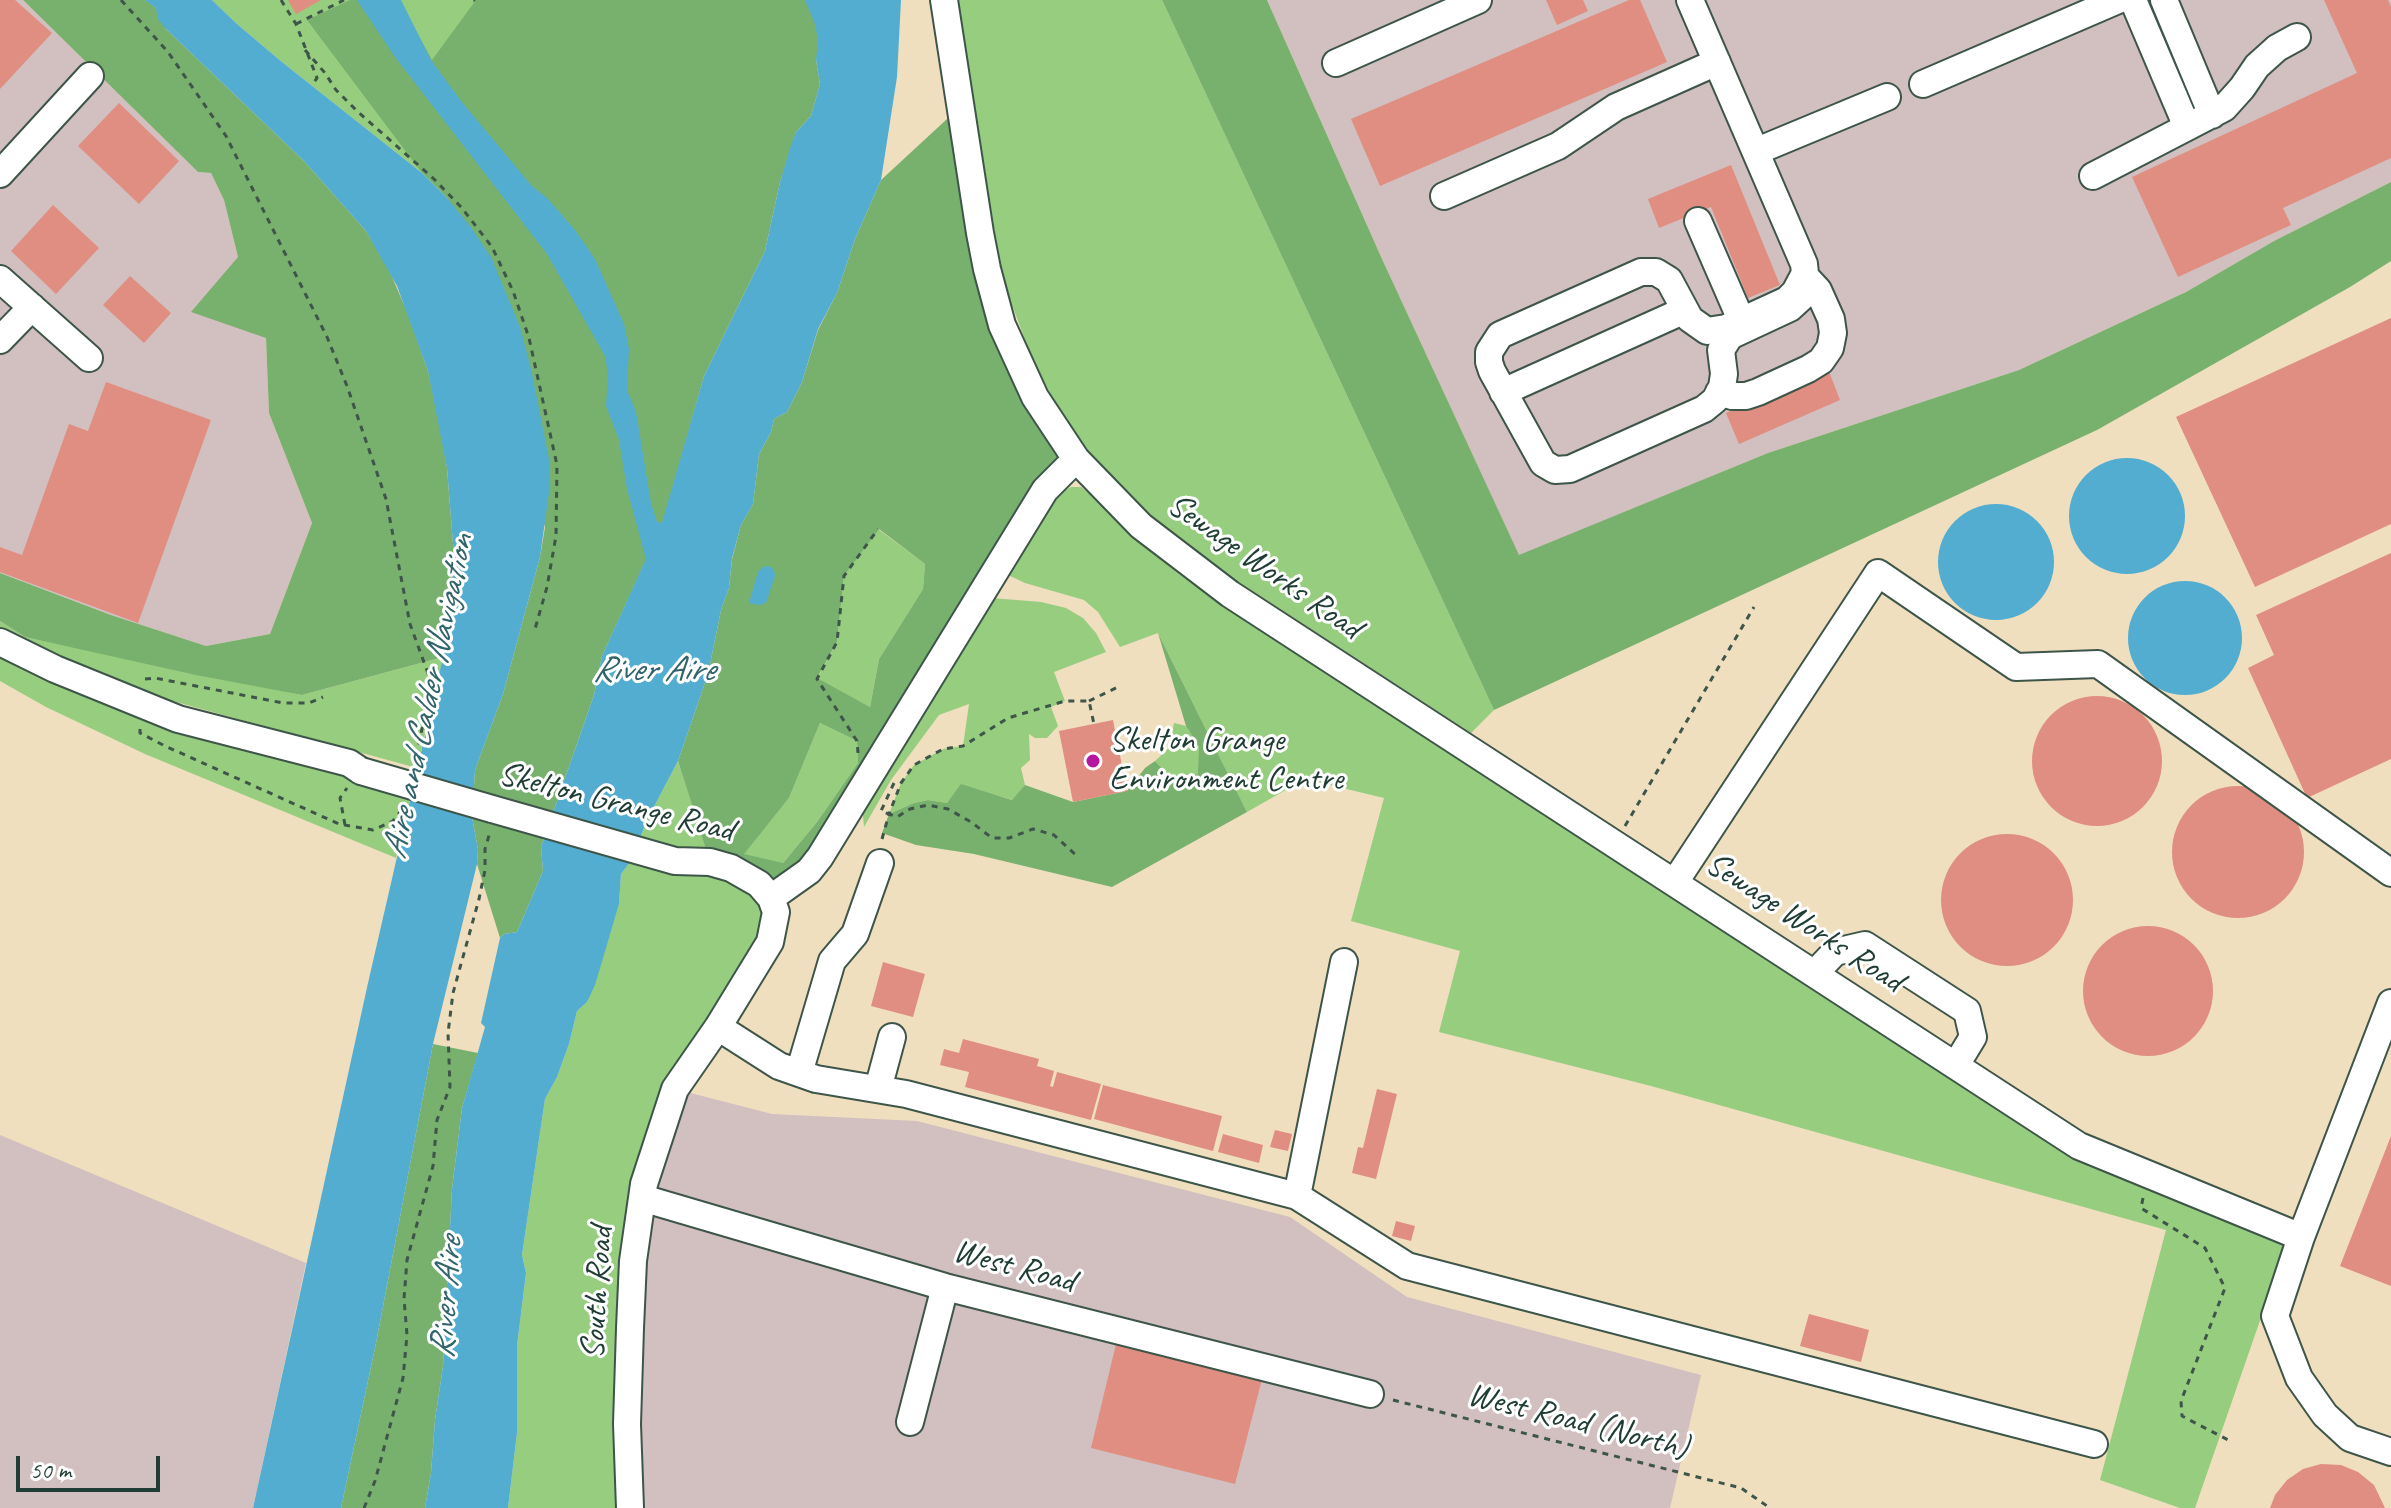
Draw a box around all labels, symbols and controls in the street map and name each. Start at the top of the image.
street label: Sewage Works Road [1159,485,1369,649]
water label: Aire and Calder Navigation [374,531,484,863]
water label: River Aire [592,649,714,693]
place label: Skelton Grange Environment Centre [1109,721,1343,800]
marker: Skelton Grange Environment Centre [1084,752,1102,770]
street label: Skelton Grange Road [495,754,737,852]
street label: Sewage Works Road [1698,844,1910,1002]
street label: South Road [573,1225,623,1361]
street label: West Road [949,1231,1079,1303]
water label: River Aire [421,1236,473,1360]
street label: West Road (North) [1464,1375,1692,1469]
scale bar [20,1440,164,1490]
text: 50 m [30,1455,71,1485]

